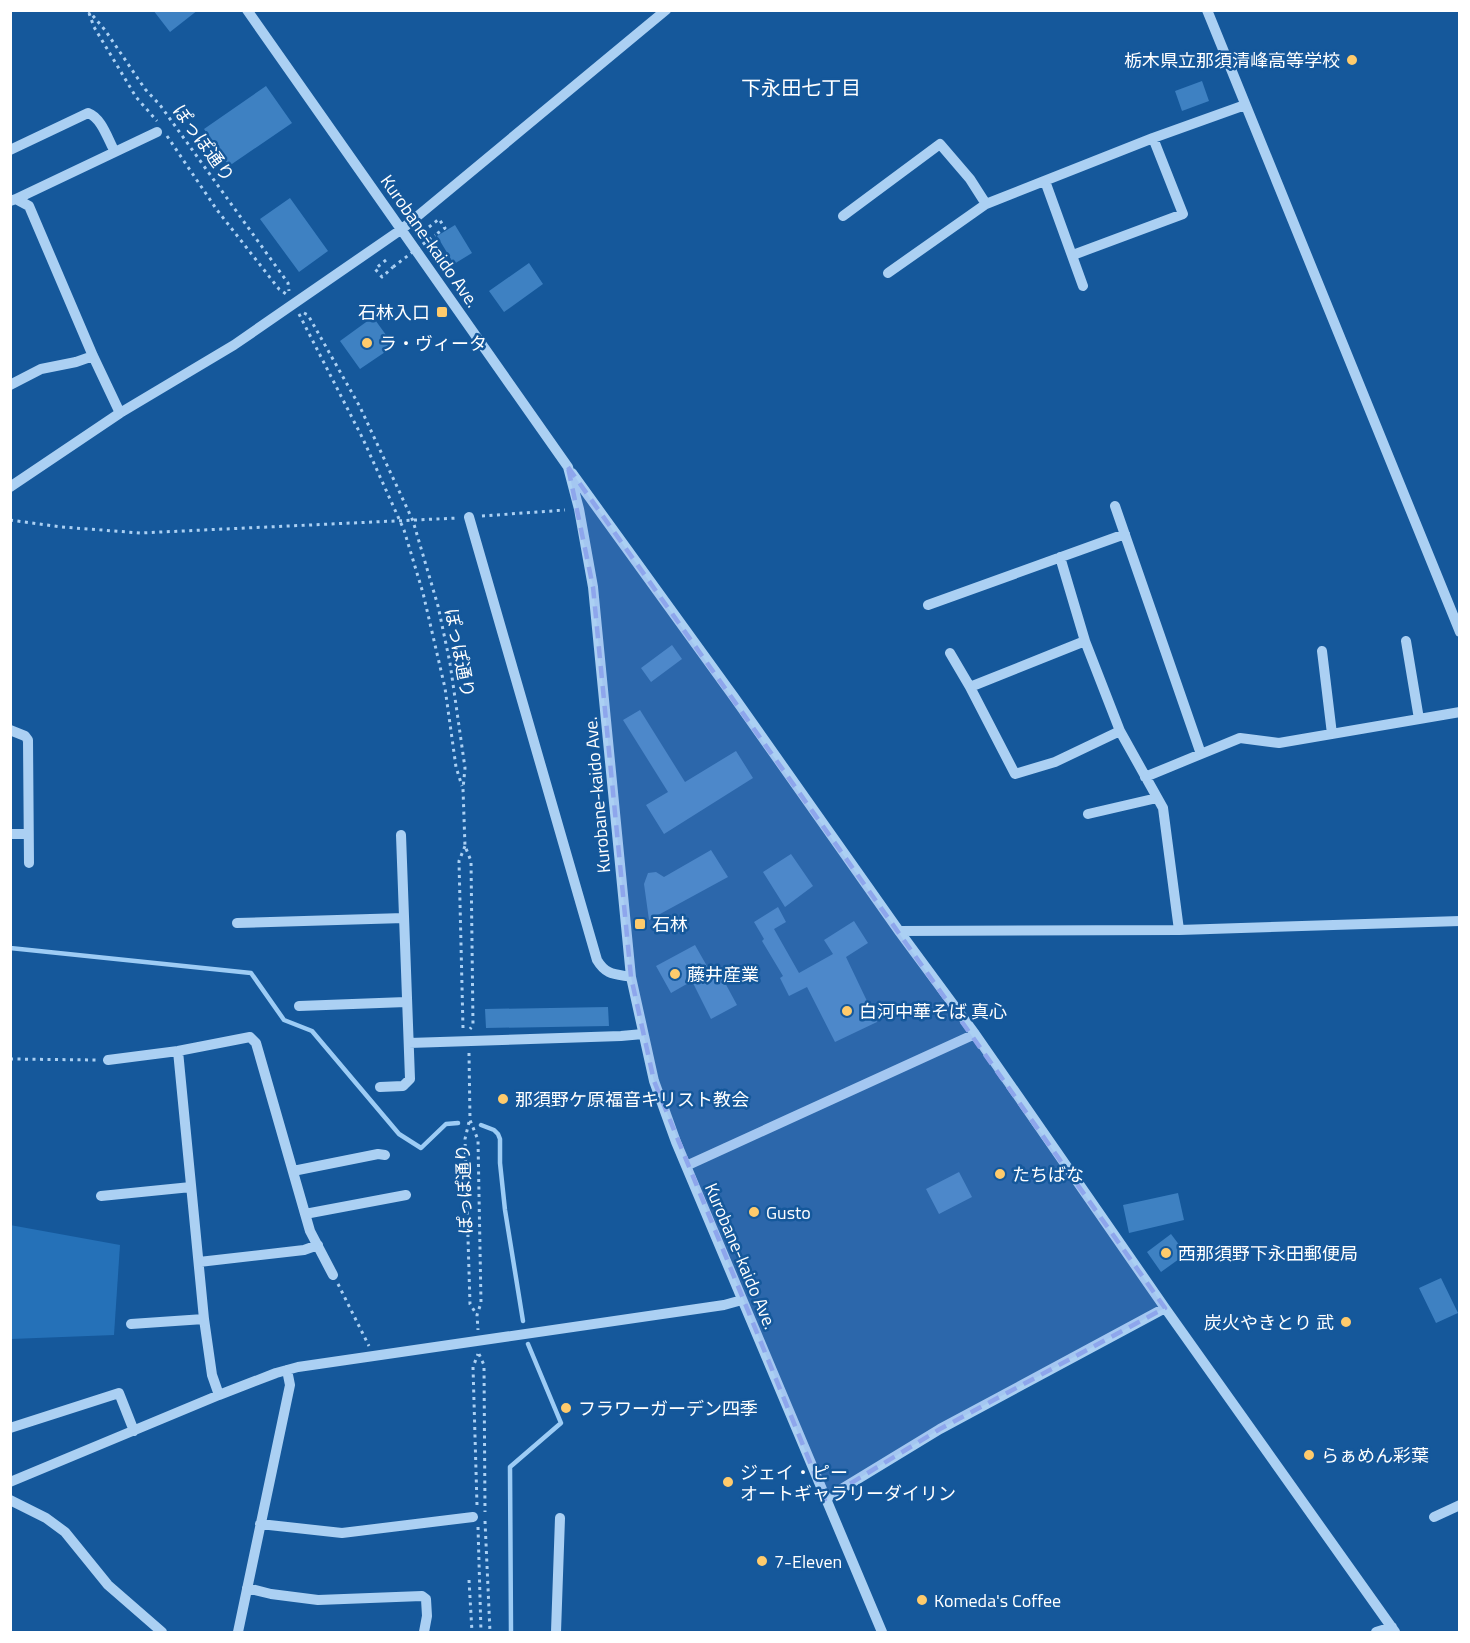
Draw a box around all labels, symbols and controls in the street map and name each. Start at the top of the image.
place label: 栃木県立那須清峰高等学校 [1124,47,1340,74]
marker: 栃木県立那須清峰高等学校 [1345,53,1359,67]
district label: 下永田七丁目 [741,72,861,103]
street label: ぽっぽ通り [167,99,241,187]
street label: Kurobane-kaido Ave. [374,169,486,313]
place label: 石林入口 [358,299,430,326]
marker: 石林入口 [435,305,449,319]
place label: ラ・ヴィータ [379,330,487,357]
marker: ラ・ヴィータ [360,336,374,350]
street label: ぽっぽ通り [438,606,482,700]
street label: Kurobane-kaido Ave. [577,716,617,874]
place label: 石林 [652,911,688,938]
marker: 石林 [633,917,647,931]
place label: 藤井産業 [687,961,759,988]
marker: 藤井産業 [668,967,682,981]
place label: 白河中華そば 真心 [859,998,1007,1025]
marker: 白河中華そば 真心 [840,1004,854,1018]
place label: 那須野ケ原福音キリスト教会 [515,1086,749,1113]
marker: 那須野ケ原福音キリスト教会 [496,1092,510,1106]
street label: ぽっぽ通り [449,1144,479,1234]
place label: たちばな [1012,1161,1084,1188]
marker: たちばな [993,1167,1007,1181]
street label: Kurobane-kaido Ave. [698,1179,784,1333]
place label: Gusto [766,1199,811,1226]
marker: Gusto [747,1205,761,1219]
place label: 西那須野下永田郵便局 [1178,1240,1358,1267]
marker: 西那須野下永田郵便局 [1159,1246,1173,1260]
place label: 炭火やきとり 武 [1204,1309,1334,1336]
marker: 炭火やきとり 武 [1339,1315,1353,1329]
place label: フラワーガーデン四季 [578,1395,758,1422]
marker: フラワーガーデン四季 [559,1401,573,1415]
place label: らぁめん彩葉 [1321,1442,1429,1469]
marker: らぁめん彩葉 [1302,1448,1316,1462]
place label: ジェイ・ピー オートギャラリーダイリン [740,1459,956,1507]
marker: ジェイ・ピー オートギャラリーダイリン [721,1475,735,1489]
place label: 7-Eleven [774,1548,842,1575]
marker: 7-Eleven [755,1554,769,1568]
place label: Komeda's Coffee [934,1587,1061,1614]
marker: Komeda's Coffee [915,1593,929,1607]

